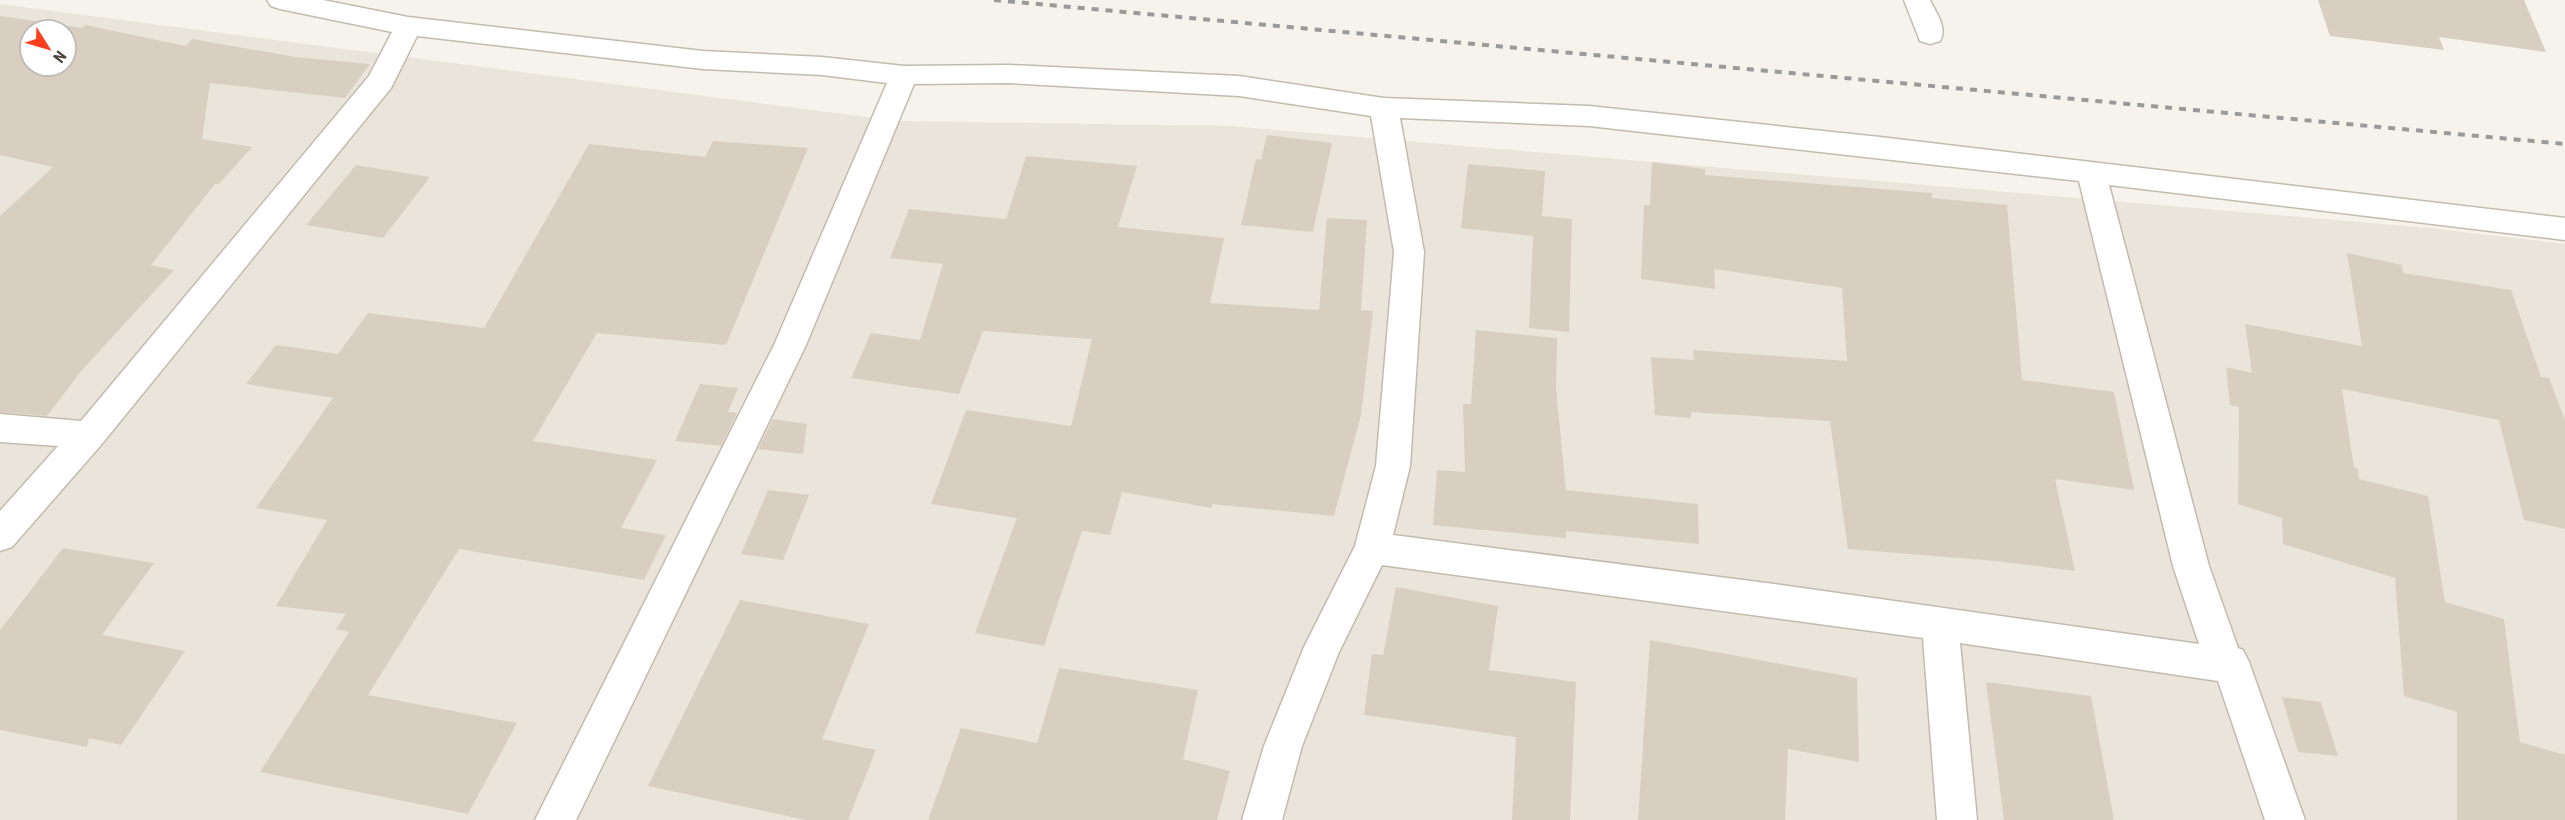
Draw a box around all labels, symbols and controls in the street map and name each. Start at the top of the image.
north arrow [18,18,78,78]
text: N [49,47,70,66]

